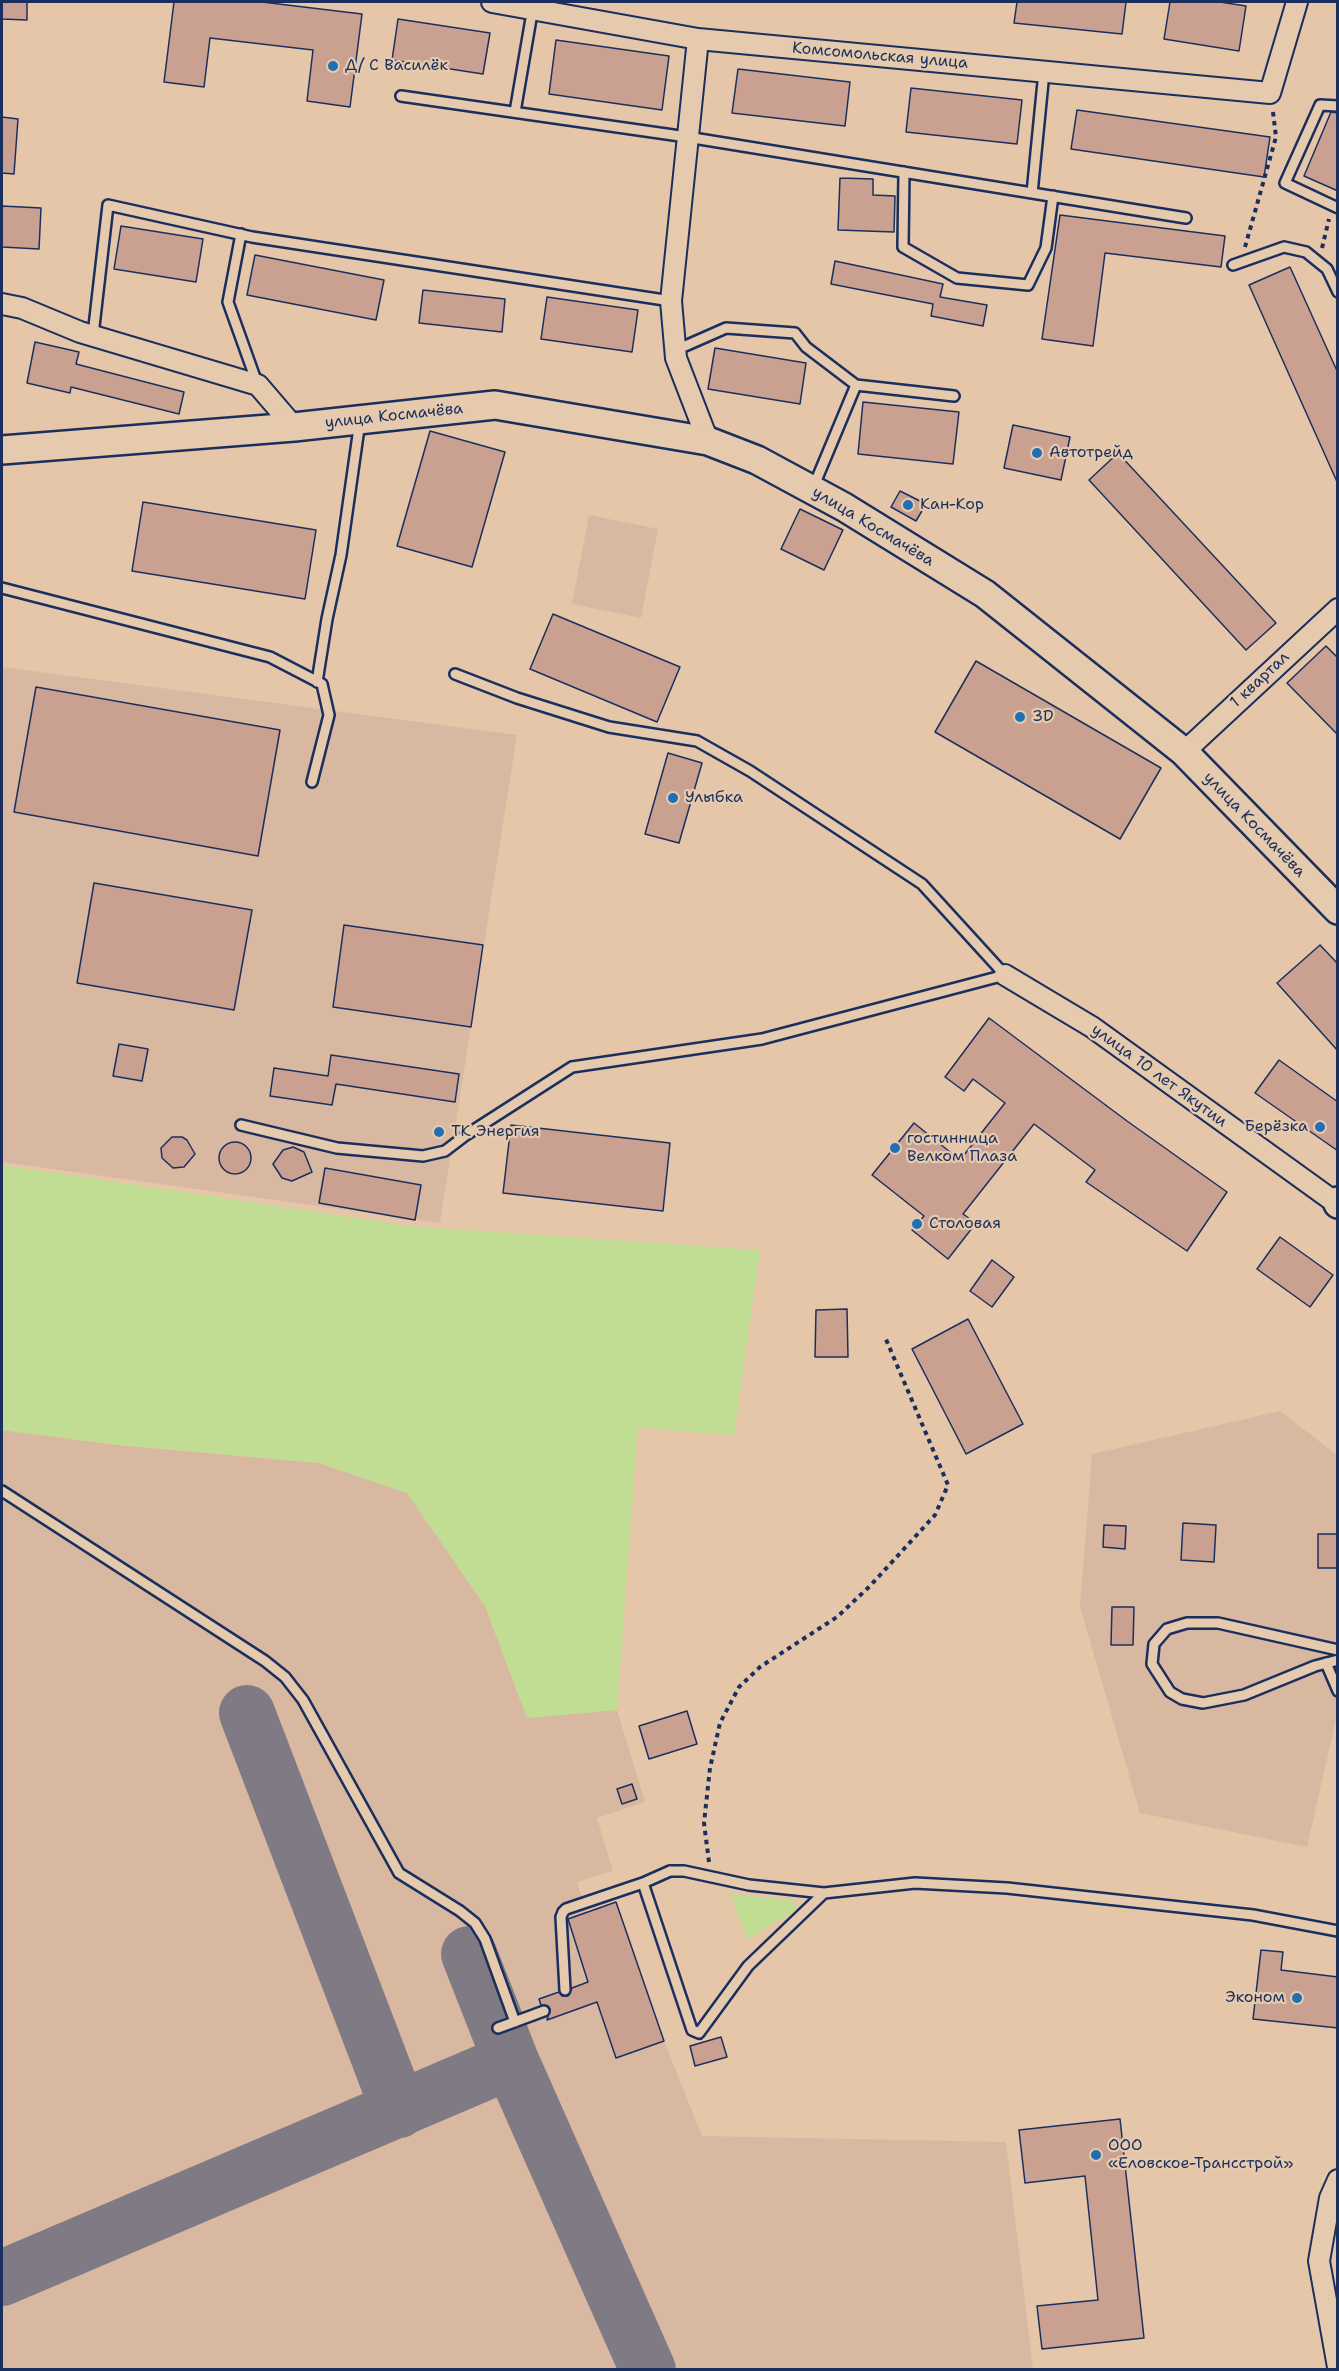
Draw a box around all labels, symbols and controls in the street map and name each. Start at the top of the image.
street label: Комсомольская улица [791,39,969,73]
place label: Д/ С Василёк [345,56,448,76]
marker: Д/ С Василёк [326,59,340,73]
street label: улица Космачёва [324,399,464,433]
place label: Автотрейд [1049,443,1133,463]
marker: Автотрейд [1030,446,1044,460]
street label: улица Космачёва [809,483,937,571]
place label: Кан-Кор [920,495,984,515]
marker: Кан-Кор [901,498,915,512]
street label: 1 квартал [1226,648,1294,712]
place label: 3D [1032,707,1054,727]
marker: 3D [1013,710,1027,724]
street label: улица Космачёва [1199,768,1309,882]
place label: Улыбка [685,788,743,808]
marker: Улыбка [666,791,680,805]
street label: улица 10 лет Якутии [1087,1020,1231,1132]
place label: Берёзка [1245,1117,1308,1137]
marker: Берёзка [1313,1120,1327,1134]
place label: ТК Энергия [451,1122,540,1142]
marker: ТК Энергия [432,1125,446,1139]
place label: гостинница Велком Плаза [907,1129,1017,1167]
marker: гостинница Велком Плаза [888,1141,902,1155]
place label: Столовая [929,1214,1001,1234]
marker: Столовая [910,1217,924,1231]
place label: Эконом [1226,1988,1285,2008]
marker: Эконом [1290,1991,1304,2005]
place label: ООО «Еловское-Трансстрой» [1108,2136,1293,2174]
marker: ООО «Еловское-Трансстрой» [1089,2148,1103,2162]

